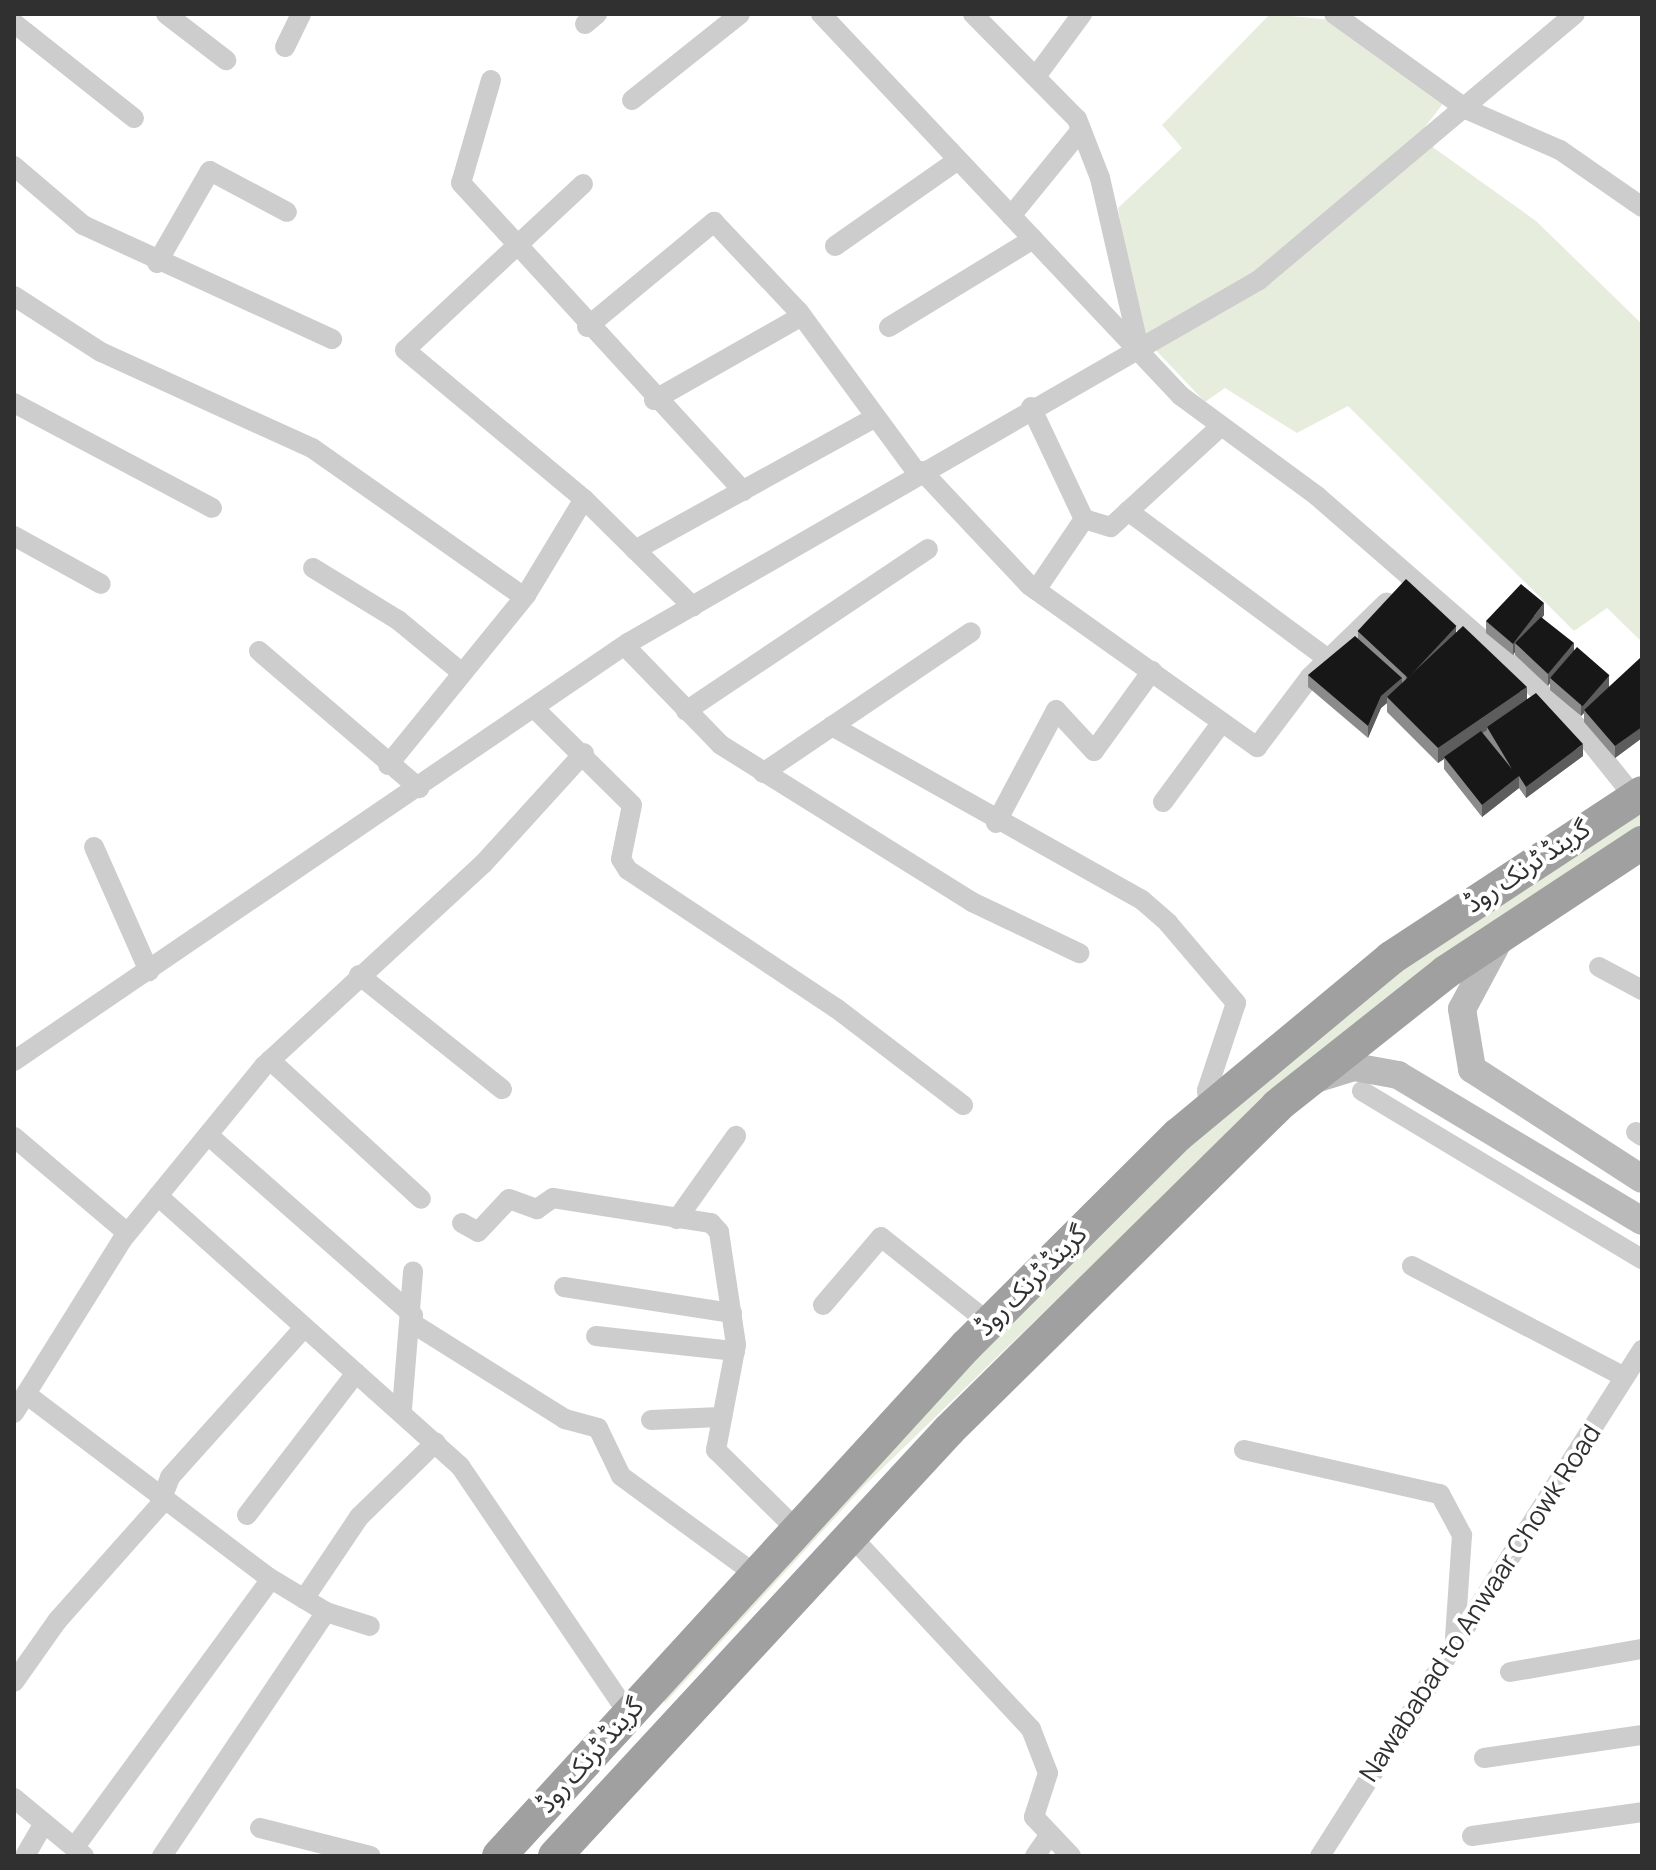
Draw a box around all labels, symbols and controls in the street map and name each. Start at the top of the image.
street label: گرینڈ ٹرنک روڈ [1458,813,1596,919]
street label: گرینڈ ٹرنک روڈ [969,1218,1093,1342]
street label: Nawababad to Anwaar Chowk Road [1353,1419,1607,1787]
street label: گرینڈ ٹرنک روڈ [530,1691,650,1819]

